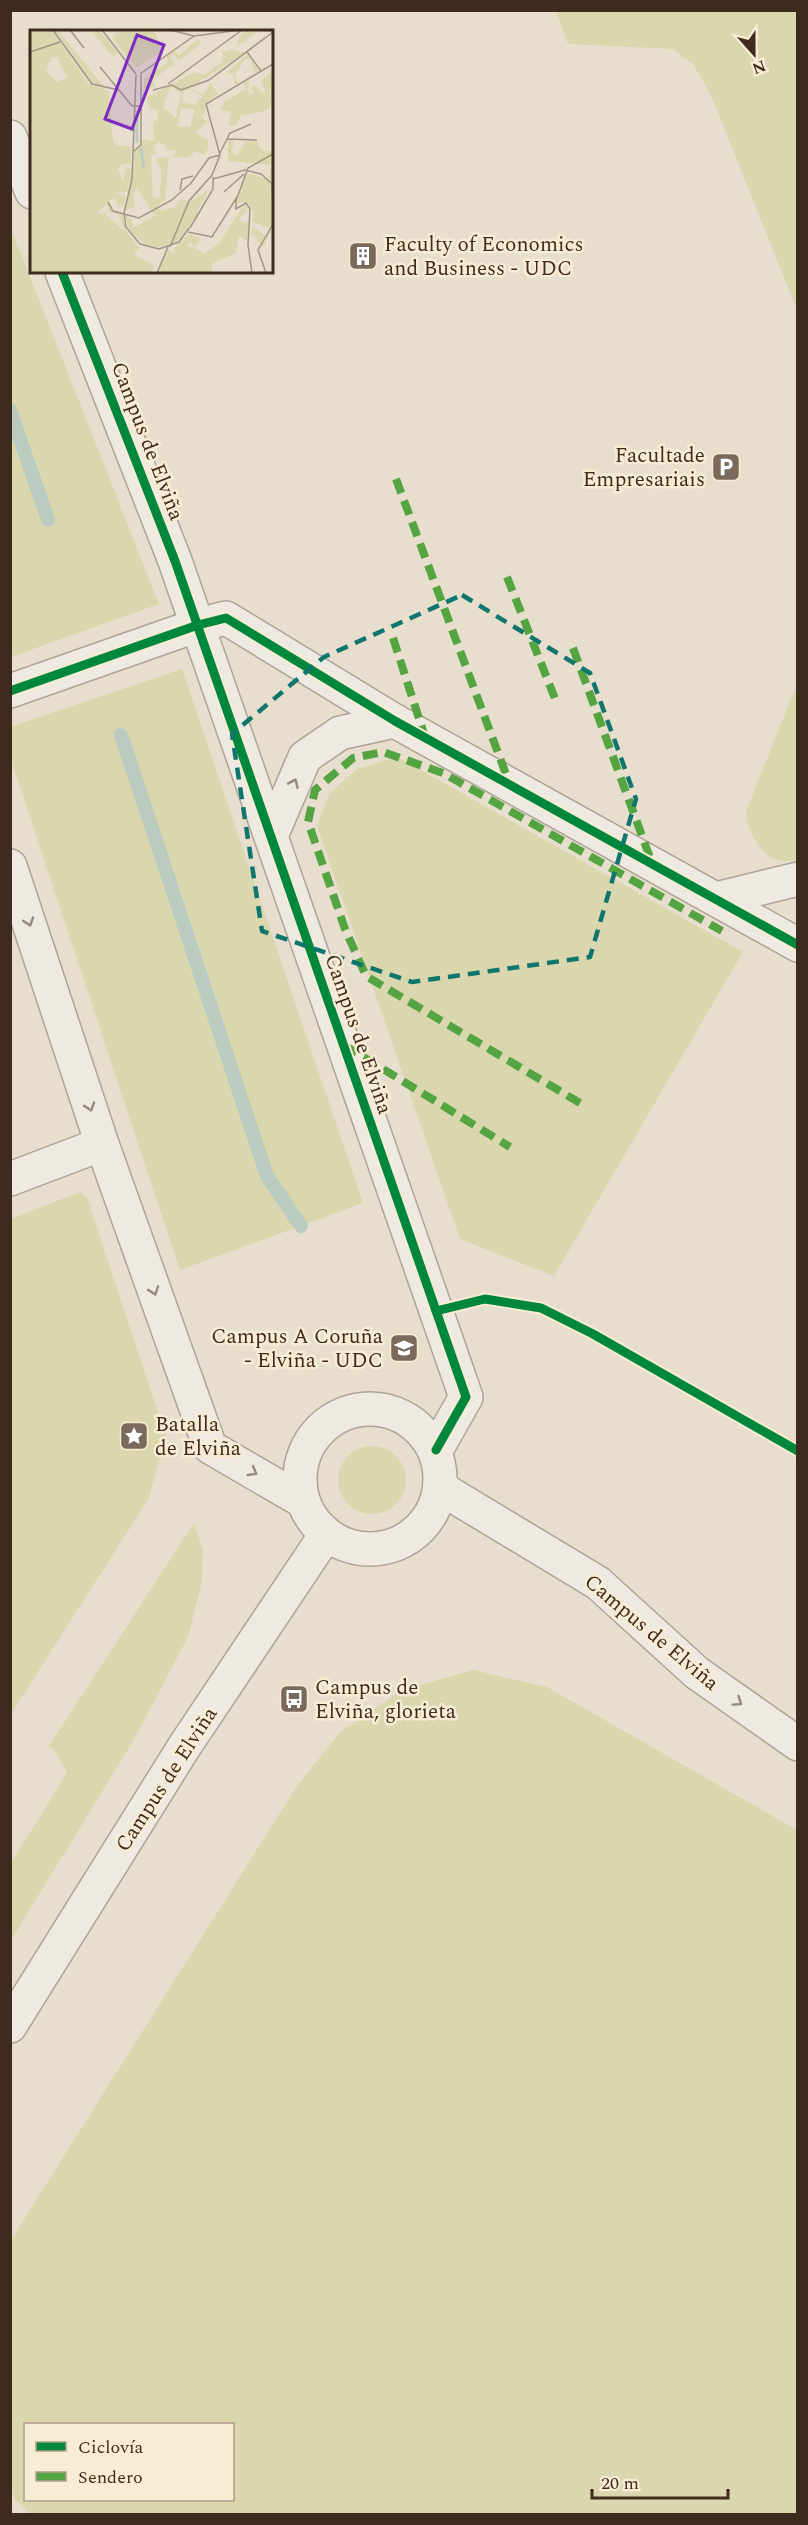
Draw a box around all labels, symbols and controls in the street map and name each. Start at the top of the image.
north arrow [724,24,784,84]
inset map [30,30,273,273]
text: N [749,54,769,81]
place label: Faculty of Economics and Business - UDC [384,229,584,285]
building icon: Faculty of Economics and Business - UDC [347,240,379,272]
street label: Campus de Elviña [102,357,192,526]
place label: Facultade Empresariais [583,440,705,496]
parking icon: Facultade Empresariais [710,451,742,483]
one-way arrow [286,778,298,789]
one-way arrow [22,916,34,927]
street label: Campus de Elviña [316,950,401,1119]
one-way arrow [83,1101,96,1112]
one-way arrow [147,1285,160,1296]
place label: Campus A Coruña - Elviña - UDC [211,1321,384,1377]
school or university icon: Campus A Coruña - Elviña - UDC [388,1332,420,1364]
place label: Batalla de Elviña [155,1409,242,1465]
place icon: Batalla de Elviña [118,1420,150,1452]
one-way arrow [247,1465,257,1477]
street label: Campus de Elviña [577,1567,726,1699]
place label: Campus de Elviña, glorieta [315,1672,457,1728]
bus stop icon: Campus de Elviña, glorieta [278,1683,310,1715]
one-way arrow [732,1695,743,1706]
street label: Campus de Elviña [108,1700,226,1859]
legend [24,2423,234,2501]
text: Ciclovía [78,2434,144,2461]
scale bar [592,2462,728,2500]
text: Sendero [78,2464,143,2491]
text: 20 m [601,2470,639,2497]

